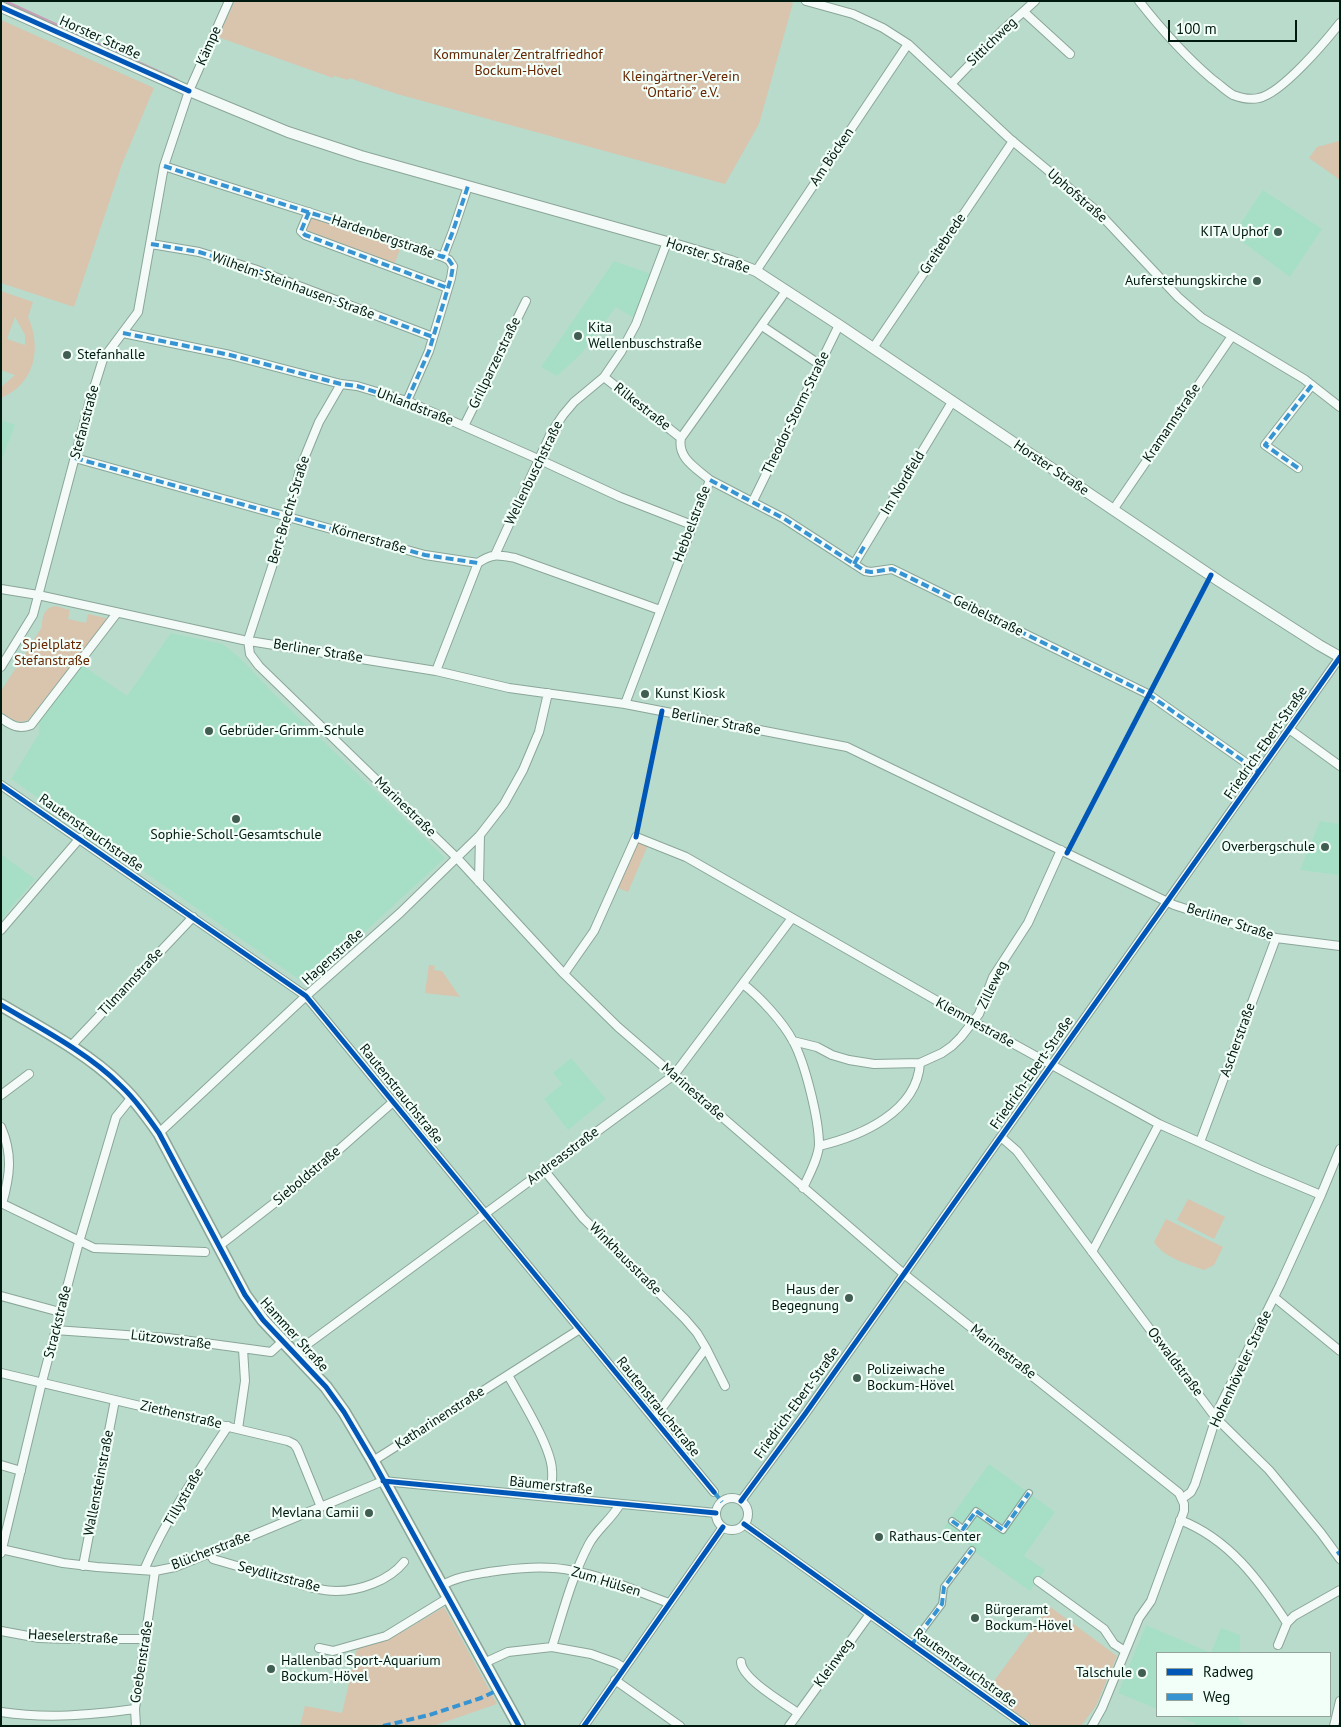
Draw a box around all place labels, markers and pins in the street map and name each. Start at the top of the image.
place label: KITA Uphof [1200,224,1268,240]
marker: KITA Uphof [1272,226,1284,238]
place label: Auferstehungskirche [1125,273,1247,289]
marker: Auferstehungskirche [1251,275,1263,287]
place label: Kita Wellenbuschstraße [588,320,702,352]
marker: Kita Wellenbuschstraße [572,330,584,342]
place label: Stefanhalle [77,347,145,363]
marker: Stefanhalle [61,349,73,361]
place label: Kunst Kiosk [655,686,725,702]
marker: Kunst Kiosk [639,688,651,700]
place label: Gebrüder-Grimm-Schule [219,723,364,739]
marker: Gebrüder-Grimm-Schule [203,725,215,737]
marker: Sophie-Scholl-Gesamtschule [230,813,242,825]
place label: Sophie-Scholl-Gesamtschule [150,827,322,843]
place label: Overbergschule [1222,839,1315,855]
marker: Overbergschule [1319,841,1331,853]
place label: Haus der Begegnung [771,1282,839,1314]
marker: Haus der Begegnung [843,1292,855,1304]
place label: Polizeiwache Bockum-Hövel [867,1362,954,1394]
marker: Polizeiwache Bockum-Hövel [851,1372,863,1384]
place label: Mevlana Camii [271,1505,359,1521]
marker: Mevlana Camii [363,1507,375,1519]
place label: Rathaus-Center [889,1529,981,1545]
marker: Rathaus-Center [873,1531,885,1543]
place label: Bürgeramt Bockum-Hövel [985,1602,1072,1634]
marker: Bürgeramt Bockum-Hövel [969,1612,981,1624]
place label: Hallenbad Sport-Aquarium Bockum-Hövel [281,1653,441,1685]
marker: Hallenbad Sport-Aquarium Bockum-Hövel [265,1663,277,1675]
place label: Talschule [1076,1665,1132,1681]
marker: Talschule [1136,1667,1148,1679]

